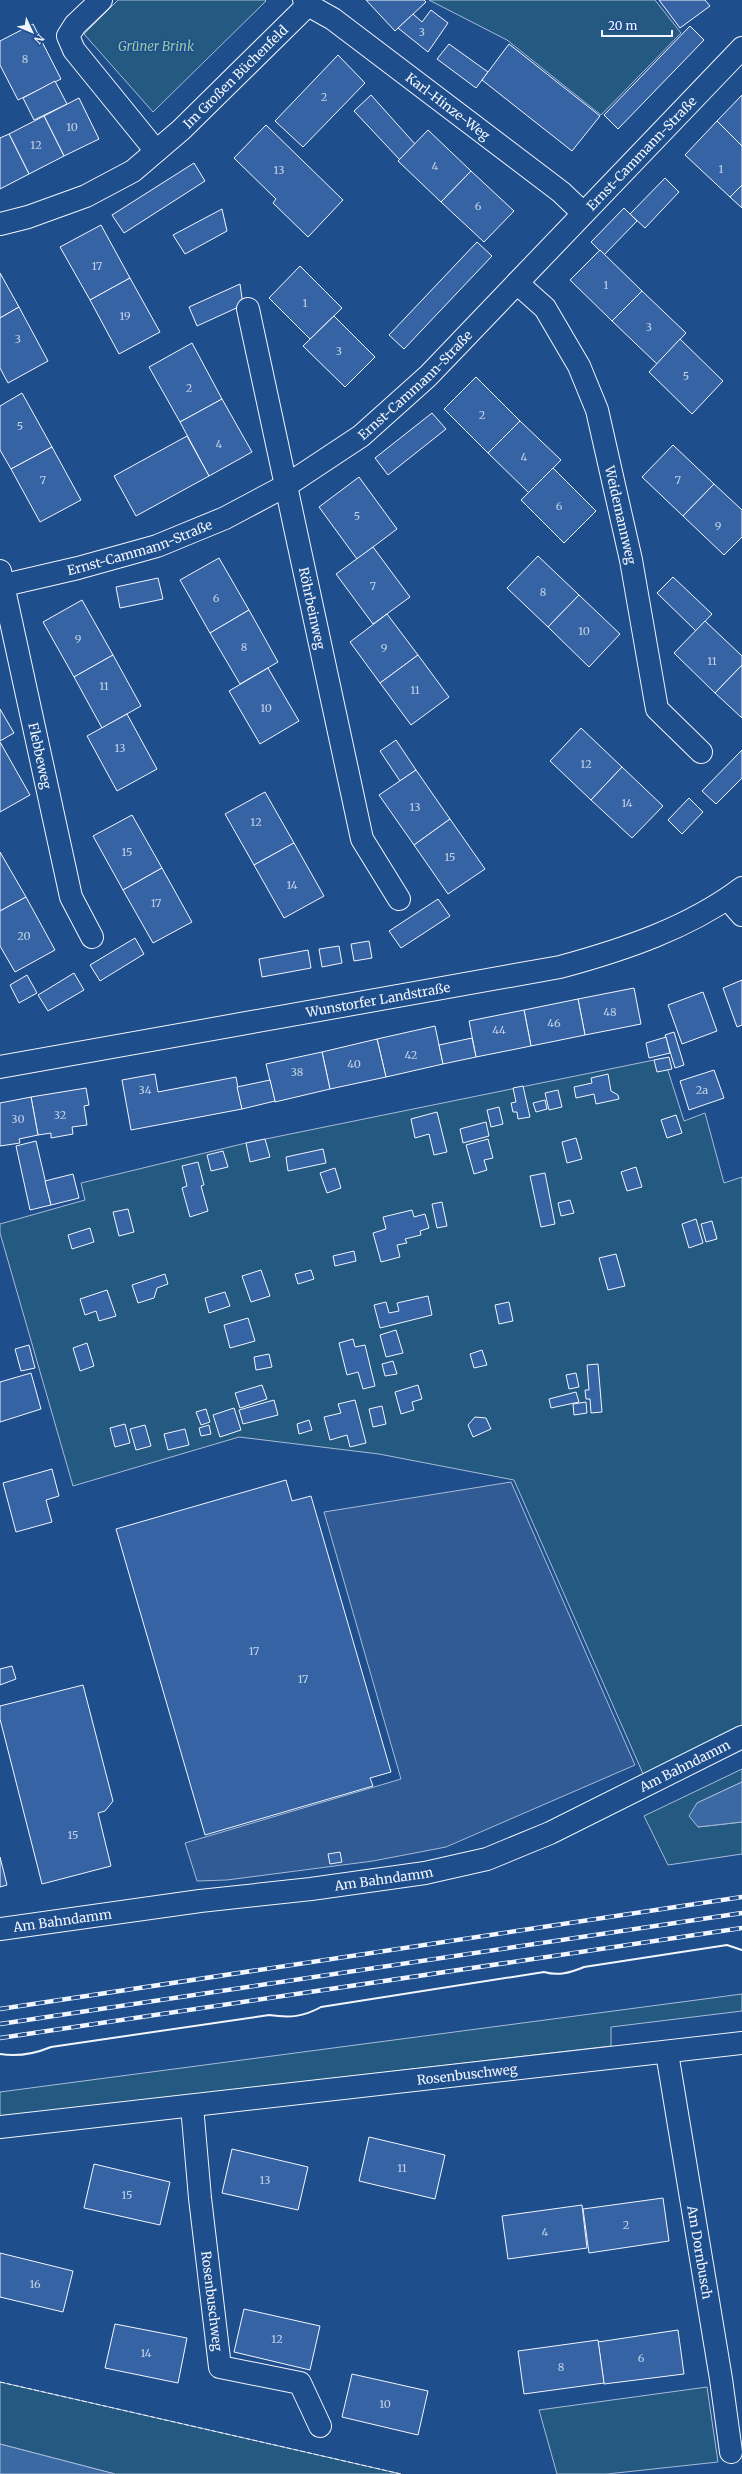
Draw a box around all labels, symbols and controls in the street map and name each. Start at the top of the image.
north arrow [12,12,52,52]
scale bar [602,12,672,38]
text: 20 m [608,18,637,33]
street label: Im Großen Büchenfeld [179,21,291,132]
house number: 3 [419,25,425,39]
text: N [31,31,47,47]
park label: Grüner Brink [118,38,194,55]
house number: 8 [22,52,29,66]
street label: Karl-Hinze-Weg [402,69,494,144]
house number: 2 [321,90,327,104]
street label: Ernst-Cammann-Straße [583,92,700,214]
house number: 10 [66,120,78,134]
house number: 12 [30,138,42,152]
house number: 4 [432,159,439,173]
house number: 1 [719,162,724,176]
house number: 13 [274,163,284,177]
house number: 6 [475,199,482,213]
house number: 17 [92,259,102,273]
house number: 1 [604,278,609,292]
house number: 1 [303,296,308,310]
house number: 19 [119,309,131,323]
house number: 3 [646,320,652,334]
street label: Ernst-Cammann-Straße [354,326,476,443]
house number: 3 [15,332,21,346]
house number: 3 [336,344,342,358]
house number: 5 [683,369,689,383]
house number: 2 [186,381,192,395]
house number: 2 [479,408,485,422]
house number: 5 [17,419,23,433]
house number: 4 [216,437,223,451]
house number: 4 [521,450,528,464]
street label: Weidemannweg [601,463,640,566]
house number: 7 [40,473,46,487]
house number: 7 [675,473,681,487]
house number: 6 [556,499,563,513]
house number: 5 [354,509,360,523]
street label: Ernst-Cammann-Straße [66,516,215,579]
house number: 9 [715,519,722,533]
street label: Röhrbeinweg [295,565,329,651]
house number: 7 [370,579,376,593]
house number: 8 [540,585,547,599]
house number: 6 [213,591,220,605]
house number: 10 [578,624,590,638]
house number: 9 [75,632,82,646]
house number: 8 [241,640,248,654]
house number: 9 [381,641,388,655]
house number: 11 [707,654,717,668]
house number: 11 [99,679,109,693]
house number: 11 [410,683,420,697]
house number: 10 [260,701,272,715]
street label: Flebbeweg [25,721,56,790]
house number: 13 [115,741,125,755]
house number: 12 [580,757,592,771]
house number: 14 [621,796,633,810]
house number: 13 [410,800,420,814]
house number: 12 [250,815,262,829]
house number: 15 [121,845,133,859]
house number: 15 [444,850,456,864]
house number: 14 [286,878,298,892]
house number: 17 [151,896,161,910]
house number: 20 [17,929,31,943]
street label: Wunstorfer Landstraße [304,978,452,1021]
house number: 48 [603,1005,617,1019]
house number: 46 [547,1016,561,1030]
house number: 44 [492,1023,506,1037]
house number: 42 [405,1048,417,1062]
house number: 40 [347,1057,361,1071]
house number: 38 [291,1065,304,1079]
house number: 34 [139,1083,152,1097]
house number: 2a [696,1083,708,1097]
house number: 32 [54,1108,66,1122]
house number: 30 [11,1112,25,1126]
house number: 17 [249,1644,259,1658]
house number: 17 [298,1672,308,1686]
street label: Am Bahndamm [636,1736,733,1796]
house number: 15 [67,1828,79,1842]
street label: Am Bahndamm [332,1863,435,1894]
street label: Am Bahndamm [11,1905,113,1936]
street label: Rosenbuschweg [416,2060,518,2088]
house number: 11 [397,2161,407,2175]
house number: 13 [260,2173,270,2187]
house number: 15 [121,2188,133,2202]
street label: Am Dornbusch [684,2203,716,2301]
house number: 2 [623,2218,629,2232]
house number: 4 [542,2225,549,2239]
street label: Rosenbuschweg [198,2250,227,2352]
house number: 16 [29,2277,41,2291]
house number: 12 [271,2332,283,2346]
house number: 14 [140,2346,152,2360]
house number: 6 [638,2351,645,2365]
house number: 8 [558,2360,565,2374]
house number: 10 [379,2397,391,2411]

